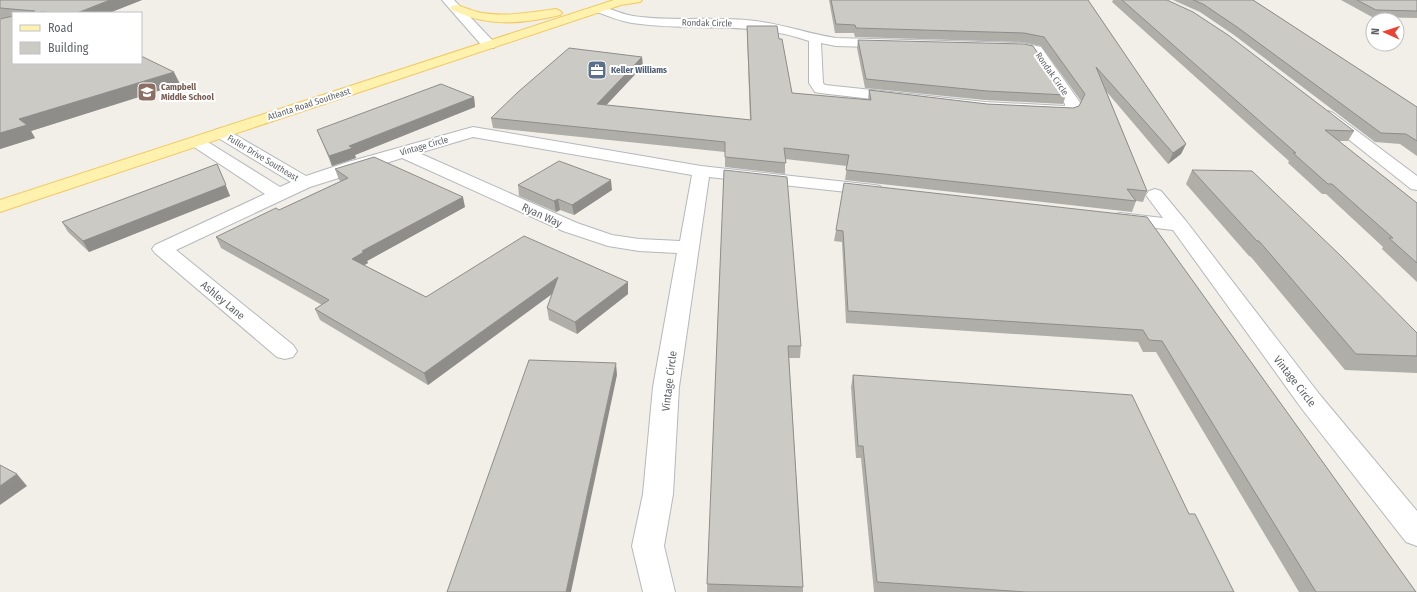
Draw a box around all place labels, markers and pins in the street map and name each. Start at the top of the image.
office icon: Keller Williams [586,59,608,81]
place label: Keller Williams [611,65,667,75]
school or university icon: Campbell Middle School [136,81,158,103]
place label: Campbell Middle School [161,82,214,102]

